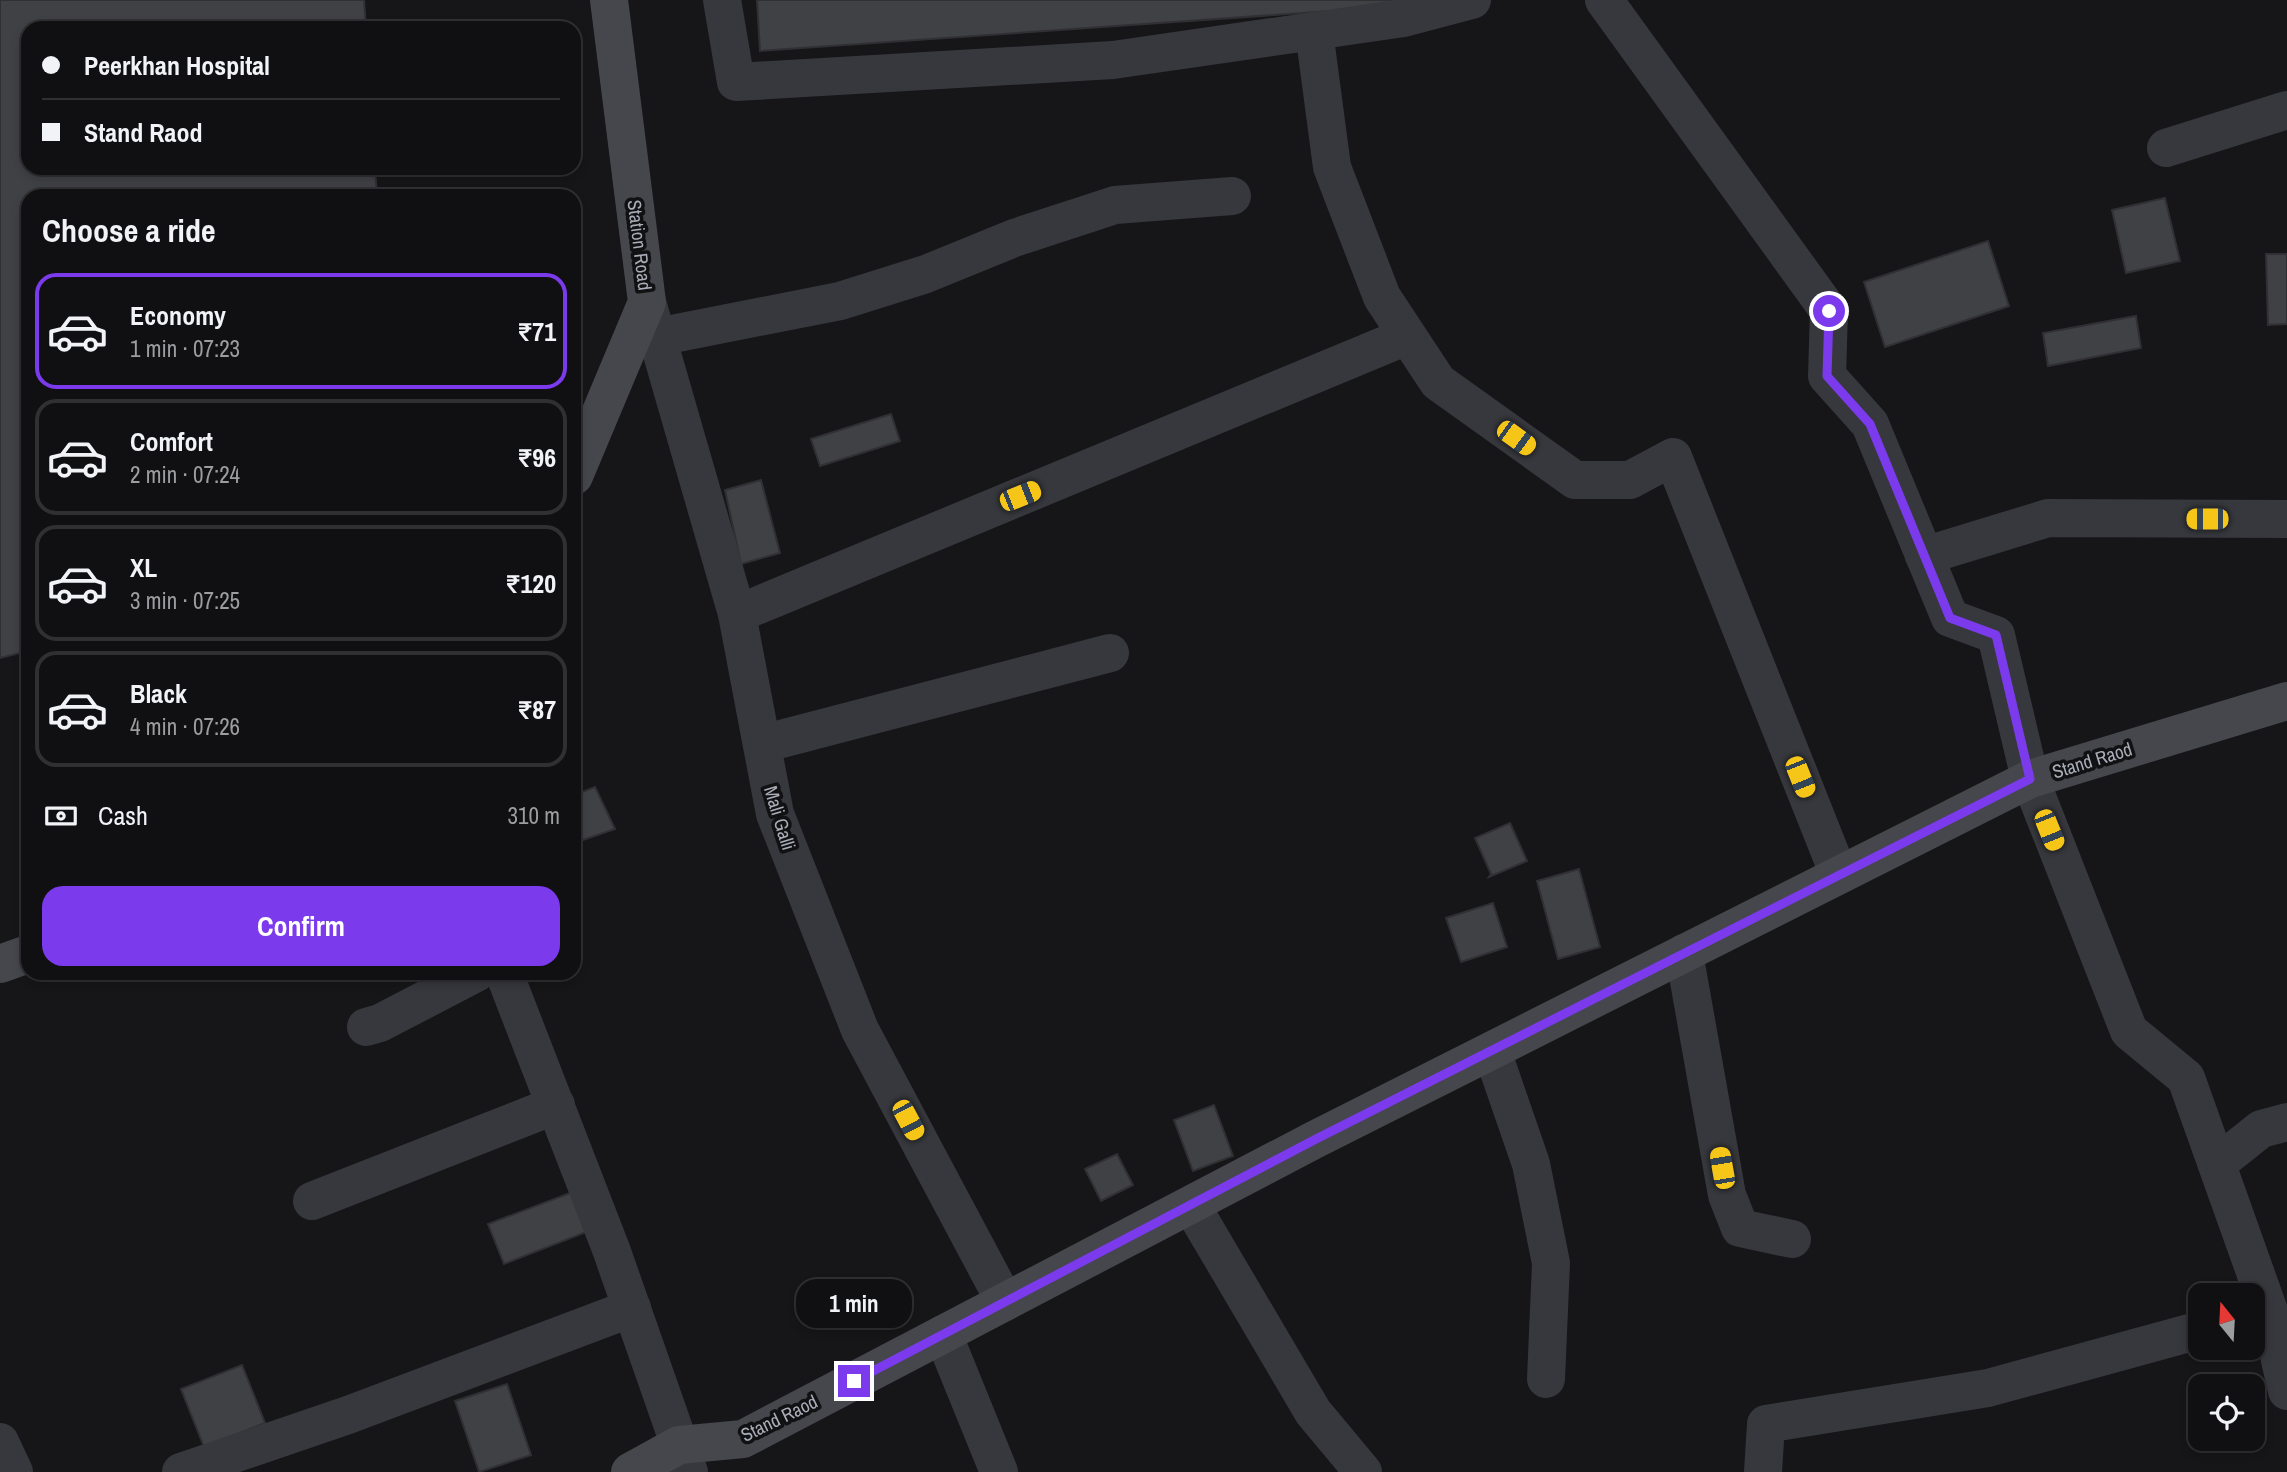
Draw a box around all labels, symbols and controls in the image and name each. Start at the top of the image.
text: Peerkhan Hospital [84,48,270,83]
text: Stand Raod [84,115,202,150]
street label: Station Road [622,198,658,292]
text: Choose a ride [42,209,216,252]
route start [1813,295,1845,327]
text: Economy [130,298,226,333]
icon: car [46,300,109,363]
text: ₹71 [517,314,556,349]
text: 1 min · 07:23 [130,333,240,364]
car [1493,417,1540,459]
text: Comfort [130,424,213,459]
icon: car [46,426,109,489]
text: ₹96 [517,440,556,475]
text: 2 min · 07:24 [130,459,240,490]
car [997,478,1044,514]
car [2187,509,2229,530]
text: XL [130,550,157,585]
icon: car [46,552,109,615]
text: ₹120 [505,566,556,601]
text: 3 min · 07:25 [130,585,240,616]
text: Black [130,676,187,711]
icon: car [46,678,109,741]
text: ₹87 [517,692,556,727]
text: 4 min · 07:26 [130,711,240,742]
street label: Stand Raod [2049,736,2135,784]
car [1783,754,1818,800]
street label: Mali Galli [758,783,802,853]
icon: cash [42,797,80,835]
text: Cash [98,798,148,833]
text: 310 m [508,800,560,831]
car [2032,807,2067,853]
button: Confirm [42,886,560,966]
car [889,1097,928,1143]
car [1709,1145,1736,1191]
callout: 1 min [796,1280,912,1328]
north arrow [2188,1283,2264,1360]
map controls [2188,1283,2265,1451]
text: 1 min [829,1288,879,1319]
route end [838,1365,870,1397]
button: locate [2188,1374,2265,1451]
street label: Stand Raod [736,1388,822,1448]

